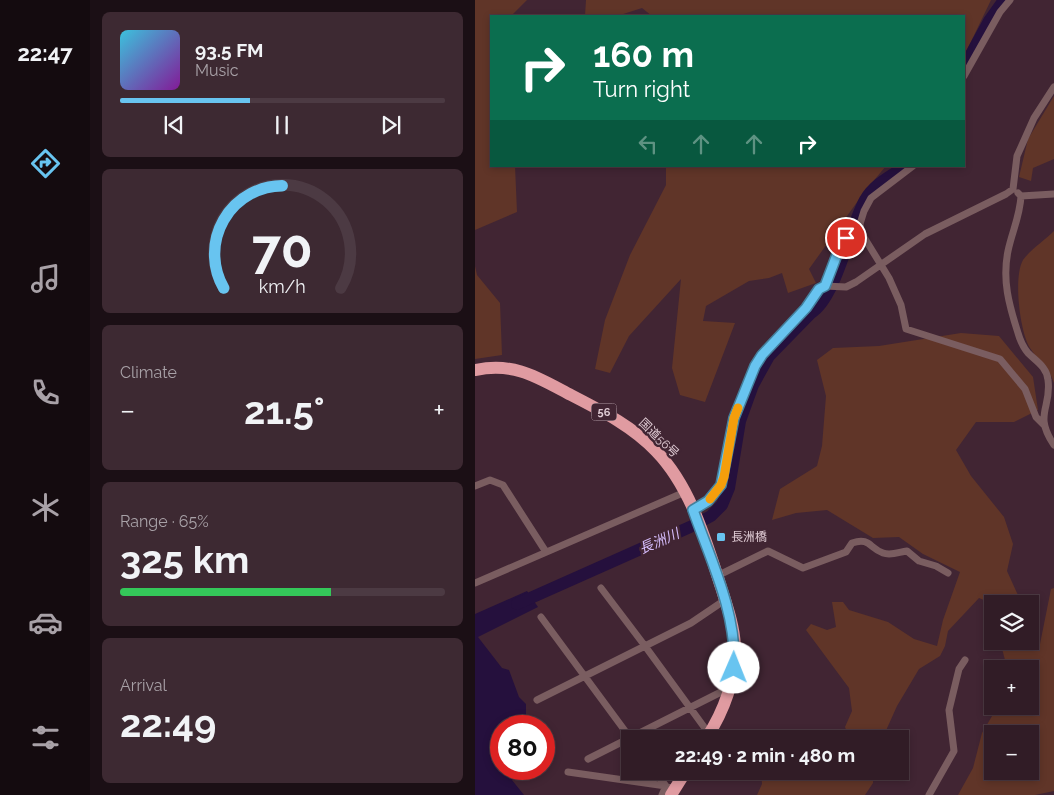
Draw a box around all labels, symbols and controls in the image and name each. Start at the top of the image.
text: 160 m [593,34,694,75]
icon: right [510,35,575,100]
text: 93.5 FM [195,39,264,61]
text: 22:47 [17,40,73,66]
text: Music [195,61,239,80]
text: Turn right [593,76,690,102]
icon: previous [160,111,188,139]
icon: pause [268,111,296,139]
icon: next [377,111,405,139]
icon: left [634,130,662,158]
icon: ahead [687,130,715,158]
icon: ahead [740,130,768,158]
icon: right [793,130,821,158]
icon: directions [28,146,63,181]
pin [825,217,867,259]
text: 70 [252,218,313,279]
icon: arrive [832,224,860,252]
icon: music [28,261,63,296]
text: km/h [259,276,306,297]
text: Climate [120,363,177,382]
icon: phone [28,375,63,410]
text: 21.5° [244,388,325,433]
text: − [120,394,135,427]
text: + [433,394,445,427]
road number: 56 [591,404,617,421]
street label: 国道56号 [636,416,682,460]
icon: climate [28,490,63,525]
text: Range · 65% [120,512,209,531]
water label: 長洲川 [637,524,683,557]
place label: 長洲橋 [731,530,767,544]
marker: 長洲橋 [715,531,727,543]
text: 325 km [120,537,249,582]
map controls [984,595,1039,780]
button: layers [984,595,1039,650]
icon: car [28,605,63,640]
position arrow [707,641,759,693]
button: + [984,660,1039,715]
text: Arrival [120,676,167,695]
text: 22:49 [120,701,216,746]
speed limit sign: 80 [490,715,555,780]
icon: filters [28,720,63,755]
button: − [984,725,1039,780]
text: 22:49 · 2 min · 480 m [675,744,855,766]

